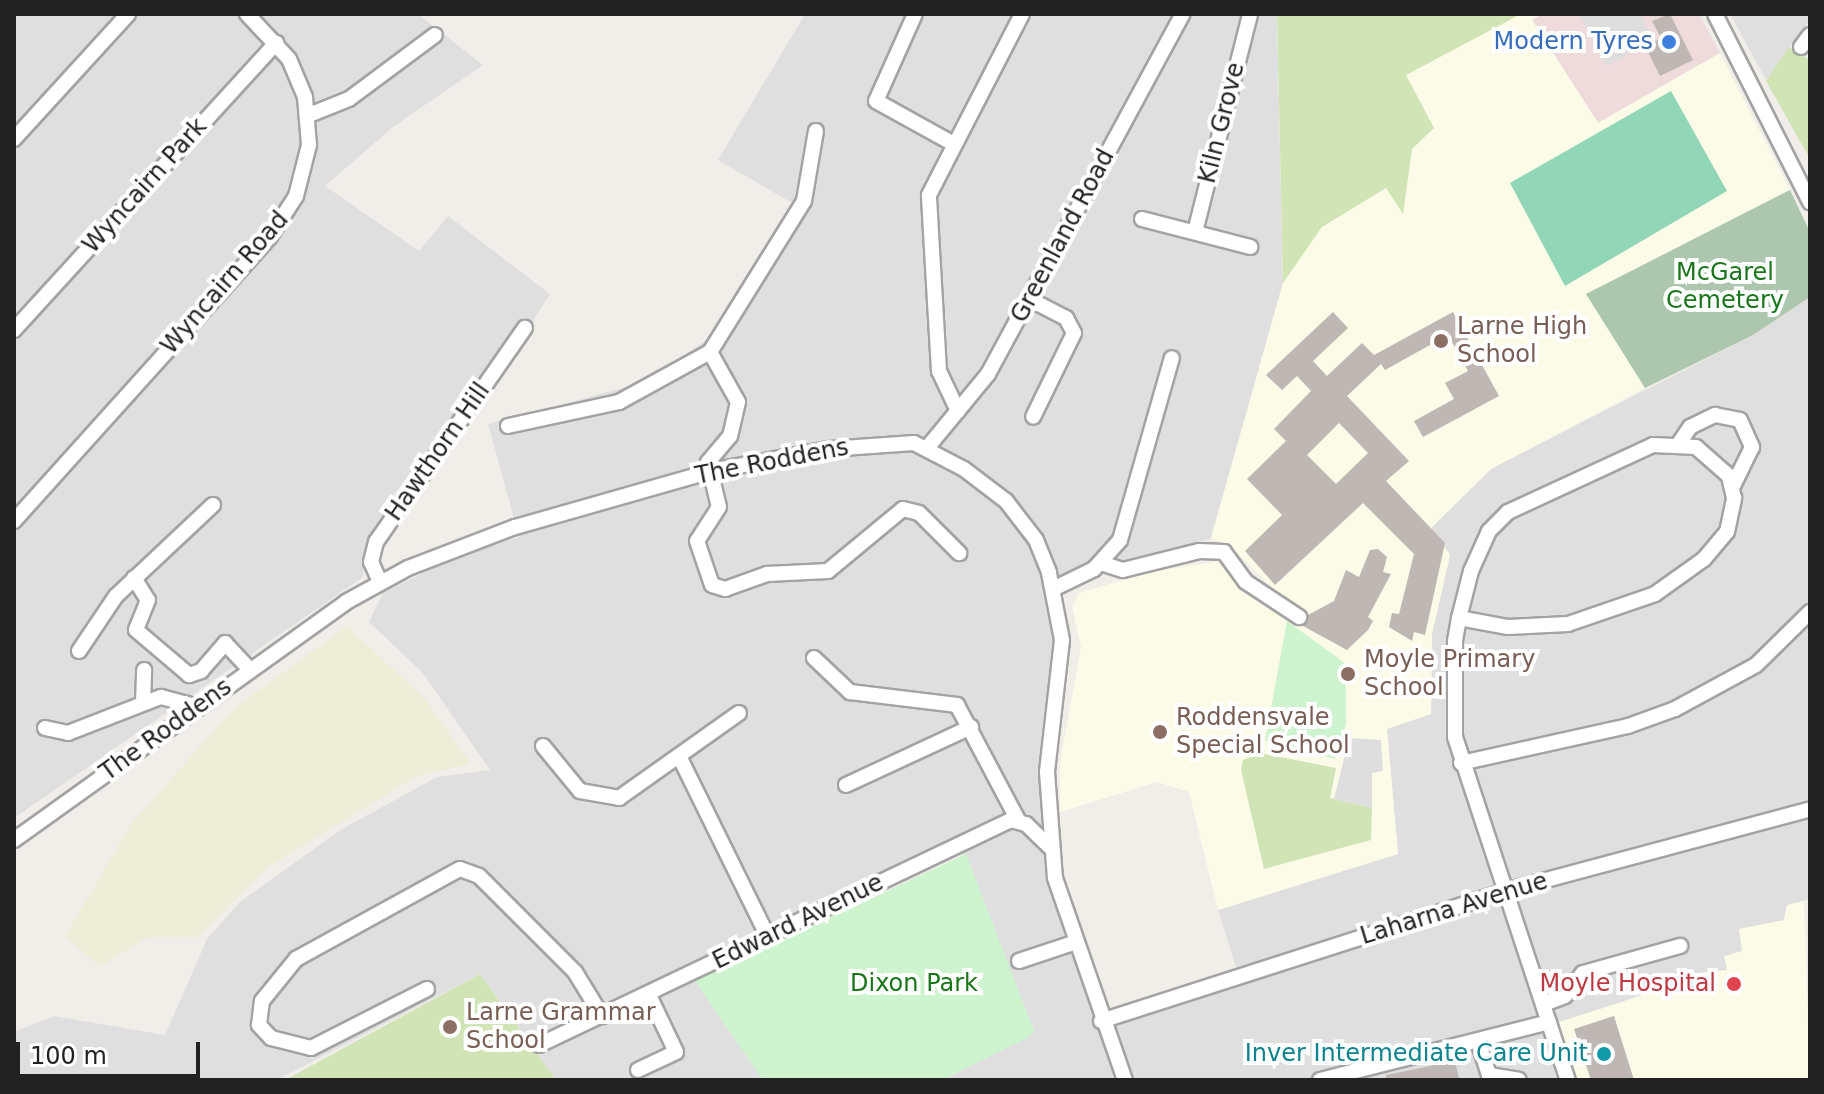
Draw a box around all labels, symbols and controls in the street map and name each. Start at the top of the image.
place label: Modern Tyres [1494,28,1653,56]
marker: Modern Tyres [1660,33,1678,51]
street label: Kiln Grove [1193,60,1251,186]
street label: Wyncairn Park [77,113,213,259]
street label: Greenland Road [1005,144,1121,328]
street label: Wyncairn Road [155,206,295,360]
park label: McGarel Cemetery [1666,259,1784,315]
place label: Larne High School [1457,313,1587,369]
marker: Larne High School [1432,332,1450,350]
street label: Hawthorn Hill [380,377,496,527]
street label: The Roddens [693,433,851,491]
place label: Moyle Primary School [1364,646,1535,702]
marker: Moyle Primary School [1339,665,1357,683]
street label: The Roddens [95,673,237,787]
place label: Roddensvale Special School [1176,704,1350,760]
marker: Roddensvale Special School [1151,723,1169,741]
street label: Laharna Avenue [1357,867,1551,951]
street label: Edward Avenue [708,868,888,976]
park label: Dixon Park [850,970,978,998]
place label: Moyle Hospital [1539,970,1716,998]
marker: Moyle Hospital [1723,973,1745,995]
place label: Larne Grammar School [466,999,656,1055]
marker: Larne Grammar School [441,1018,459,1036]
scale bar [20,1026,204,1076]
place label: Inver Intermediate Care Unit [1245,1040,1588,1068]
text: 100 m [30,1042,107,1070]
marker: Inver Intermediate Care Unit [1595,1045,1613,1063]

